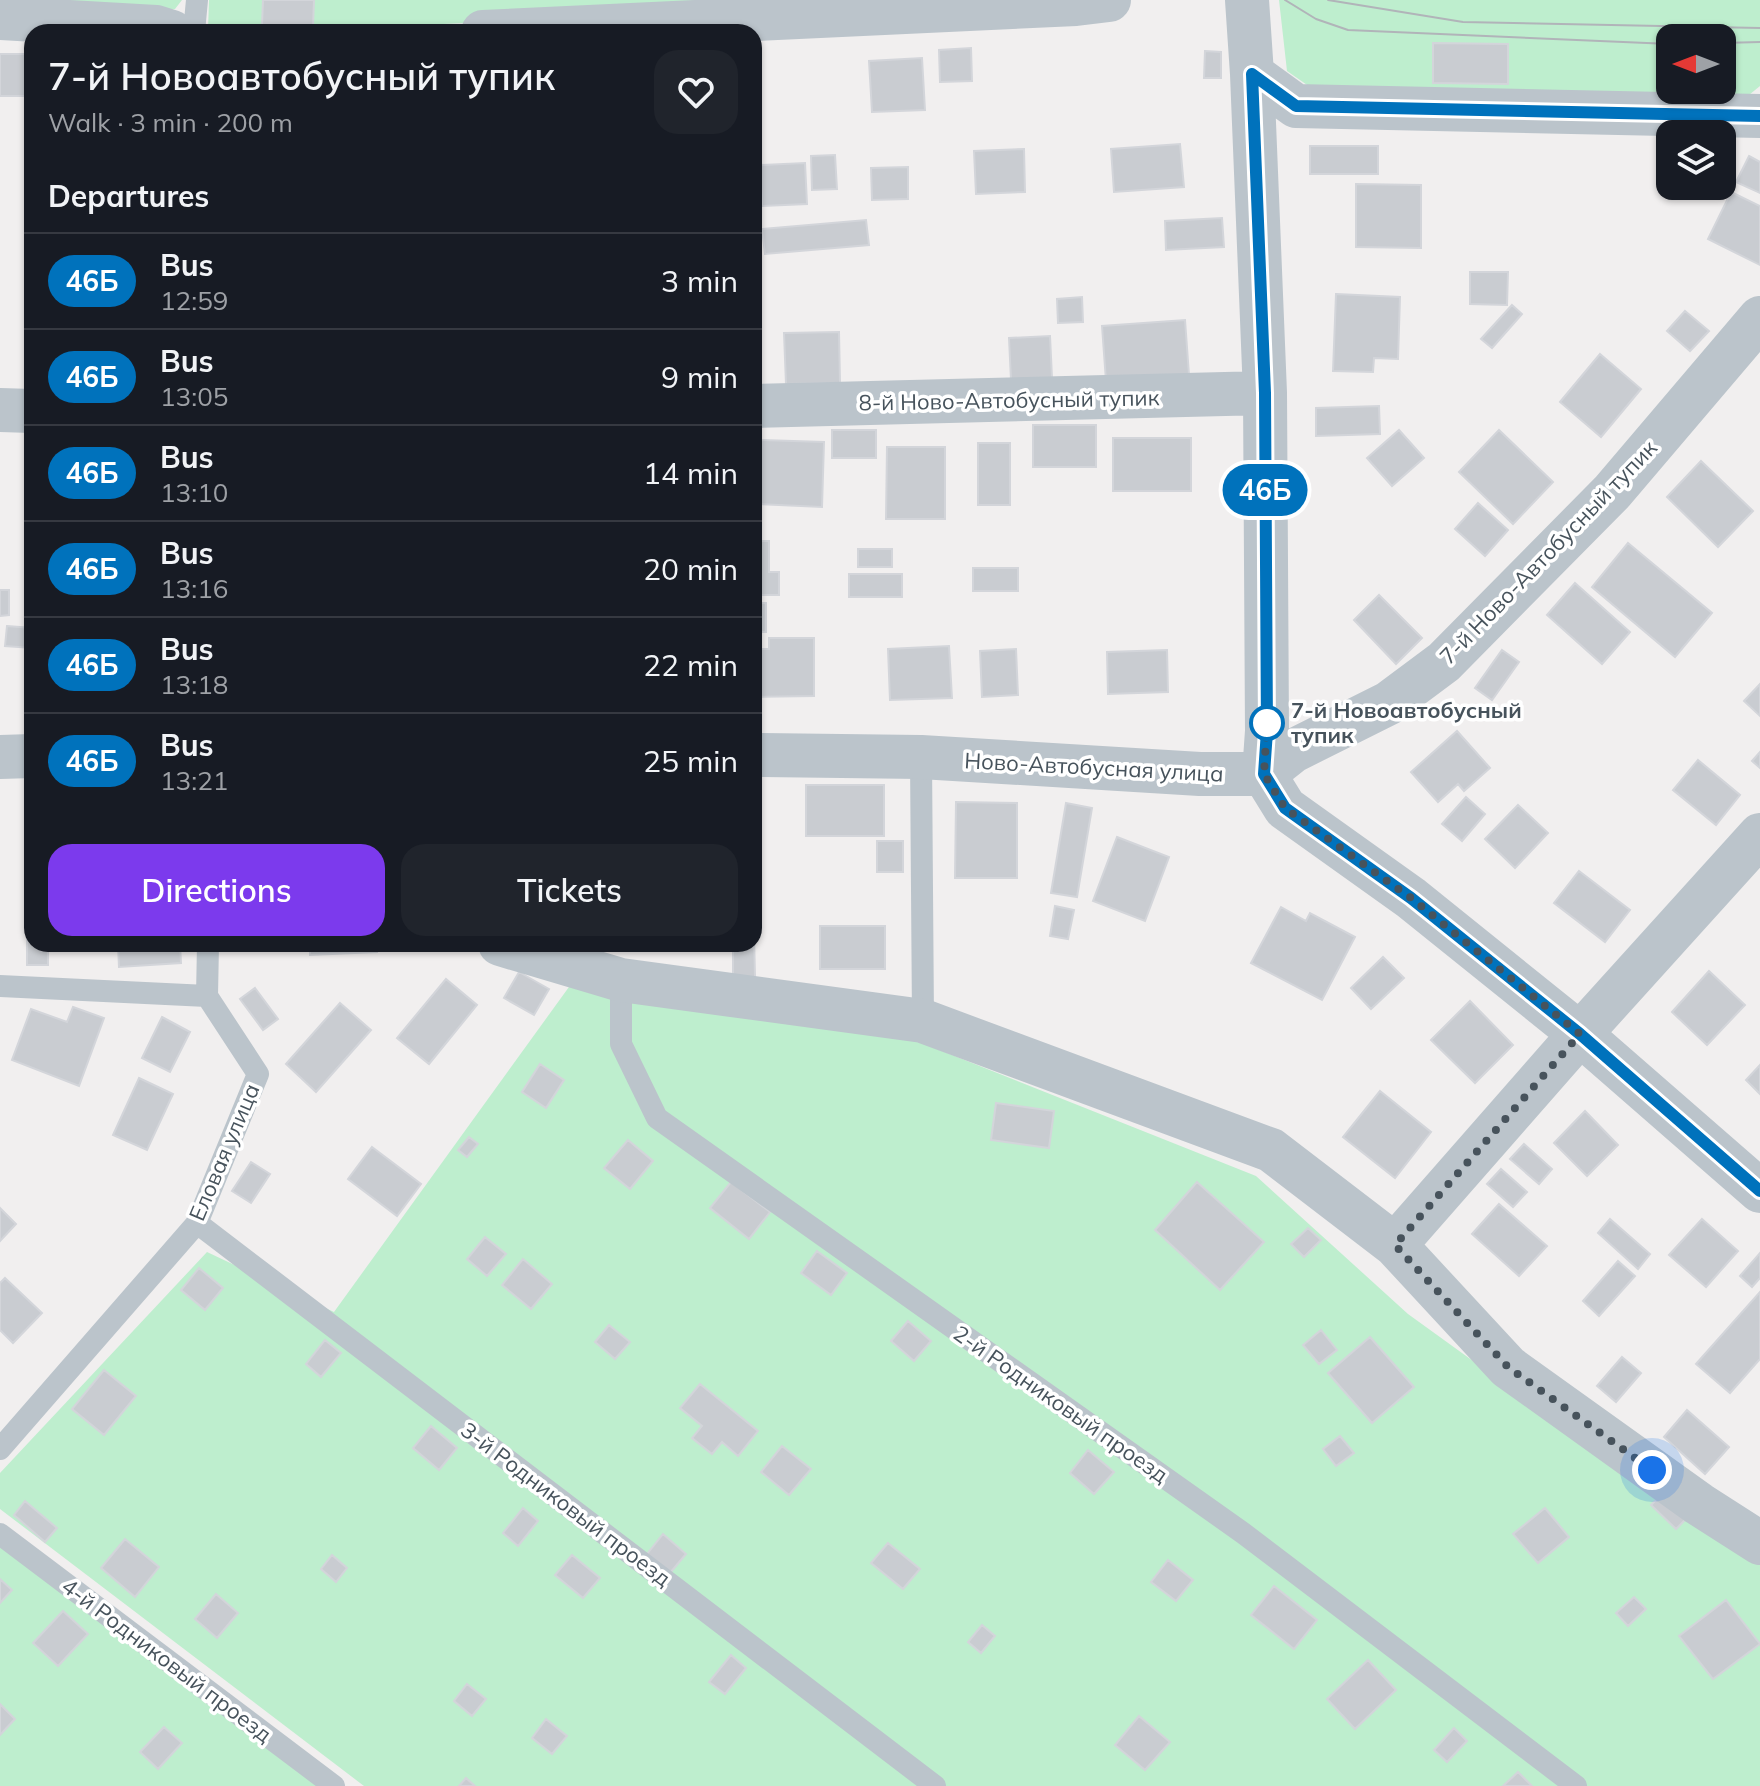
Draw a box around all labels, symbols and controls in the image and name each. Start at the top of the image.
north arrow [1656,24,1736,104]
map controls [1656,24,1736,200]
button: heart [654,50,738,134]
text: 7-й Новоавтобусный тупик [48,52,555,100]
text: Walk · 3 min · 200 m [48,106,293,139]
button: layers [1656,120,1736,200]
text: Departures [48,177,209,215]
text: Bus [160,246,214,284]
text: 3 min [661,262,738,300]
text: 46Б [66,263,118,298]
text: 12:59 [160,284,228,317]
text: Bus [160,342,214,380]
text: 9 min [661,358,738,396]
text: 46Б [66,359,118,394]
text: 13:05 [160,380,228,413]
street label: 8-й Ново-Автобусный тупик [858,383,1160,417]
street label: 7-й Ново-Автобусный тупик [1433,434,1663,670]
text: Bus [160,438,214,476]
text: 14 min [643,454,738,492]
text: 46Б [66,455,118,490]
line badge: 46Б [1219,464,1311,516]
text: 46Б [1239,472,1291,507]
text: 13:10 [160,476,228,509]
text: Bus [160,534,214,572]
text: 20 min [643,550,738,588]
text: 46Б [66,551,118,586]
text: 13:16 [160,572,228,605]
text: Bus [160,630,214,668]
text: 22 min [643,646,738,684]
text: 46Б [66,647,118,682]
text: 13:18 [160,668,228,701]
place label: 7-й Новоавтобусный тупик [1291,696,1522,749]
marker: 7-й Новоавтобусный тупик [1250,706,1284,740]
text: Bus [160,726,214,764]
text: 25 min [643,742,738,780]
text: 46Б [66,743,118,778]
street label: Ново-Автобусная улица [964,746,1224,788]
text: 13:21 [160,764,228,797]
button: Directions [48,844,385,936]
button: Tickets [401,844,738,936]
street label: Еловая улица [183,1079,265,1225]
street label: 2-й Родниковый проезд [948,1319,1174,1489]
street label: 3-й Родниковый проезд [455,1416,677,1592]
your location [1632,1450,1672,1490]
street label: 4-й Родниковый проезд [56,1572,278,1748]

